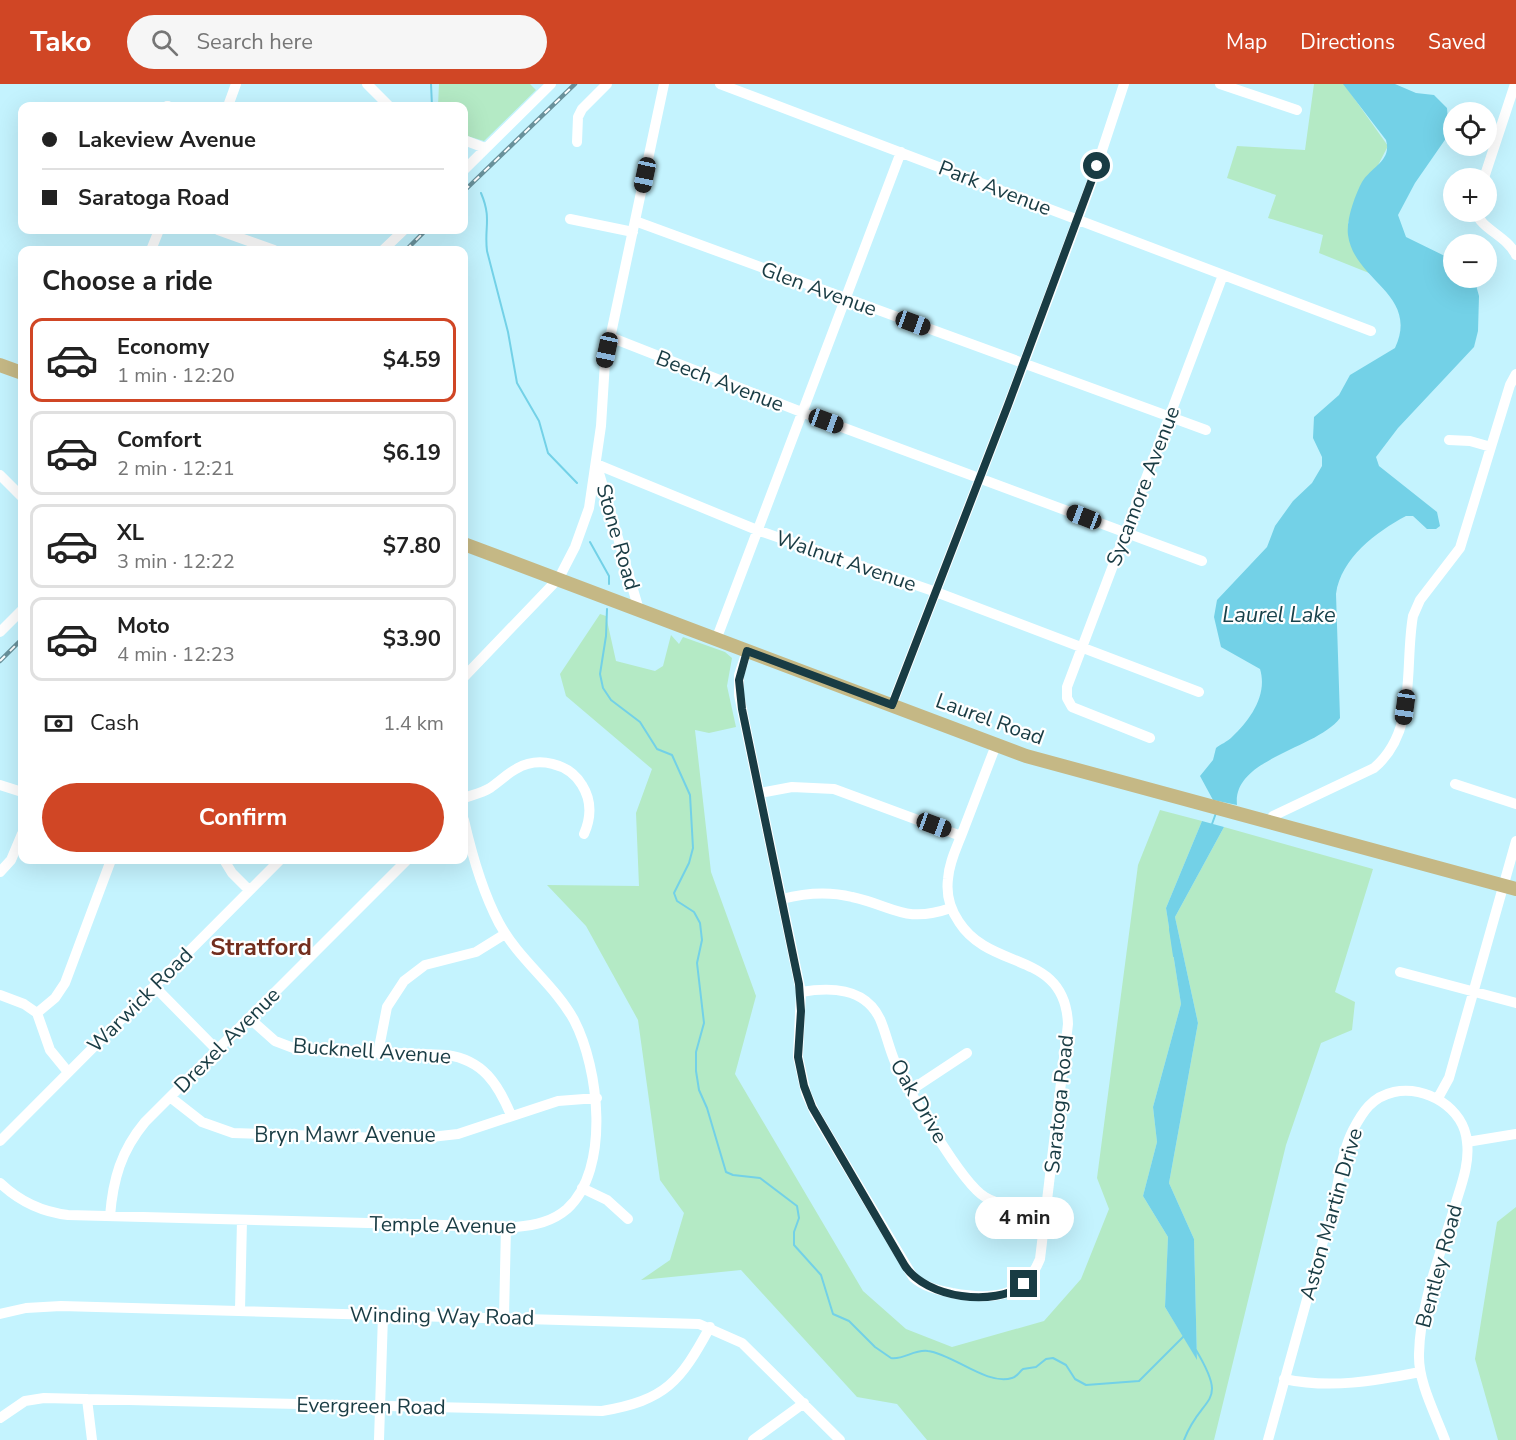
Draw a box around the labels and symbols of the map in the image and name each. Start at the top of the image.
route start [1083,152,1110,179]
street label: Park Avenue [935,154,1055,222]
car [632,156,658,194]
street label: Glen Avenue [757,255,881,323]
car [893,308,933,338]
car [594,331,620,369]
street label: Beech Avenue [652,344,788,418]
street label: Sycamore Avenue [1100,402,1186,570]
car [806,406,846,436]
street label: Stone Road [589,481,647,593]
car [1064,502,1104,532]
street label: Walnut Avenue [772,524,920,598]
water label: Laurel Lake [1222,600,1336,630]
street label: Laurel Road [932,686,1048,752]
car [1394,688,1416,726]
car [914,810,954,840]
district label: Stratford [210,931,312,963]
street label: Warwick Road [81,941,199,1059]
street label: Drexel Avenue [168,981,286,1099]
street label: Bucknell Avenue [292,1032,452,1070]
street label: Saratoga Road [1038,1033,1080,1175]
street label: Oak Drive [884,1054,954,1148]
street label: Bryn Mawr Avenue [254,1121,436,1149]
street label: Aston Martin Drive [1293,1125,1369,1303]
callout: 4 min [974,1197,1074,1239]
street label: Bentley Road [1409,1201,1469,1331]
street label: Temple Avenue [369,1210,517,1240]
route end [1010,1270,1037,1297]
street label: Winding Way Road [349,1300,535,1332]
street label: Evergreen Road [296,1391,446,1421]

